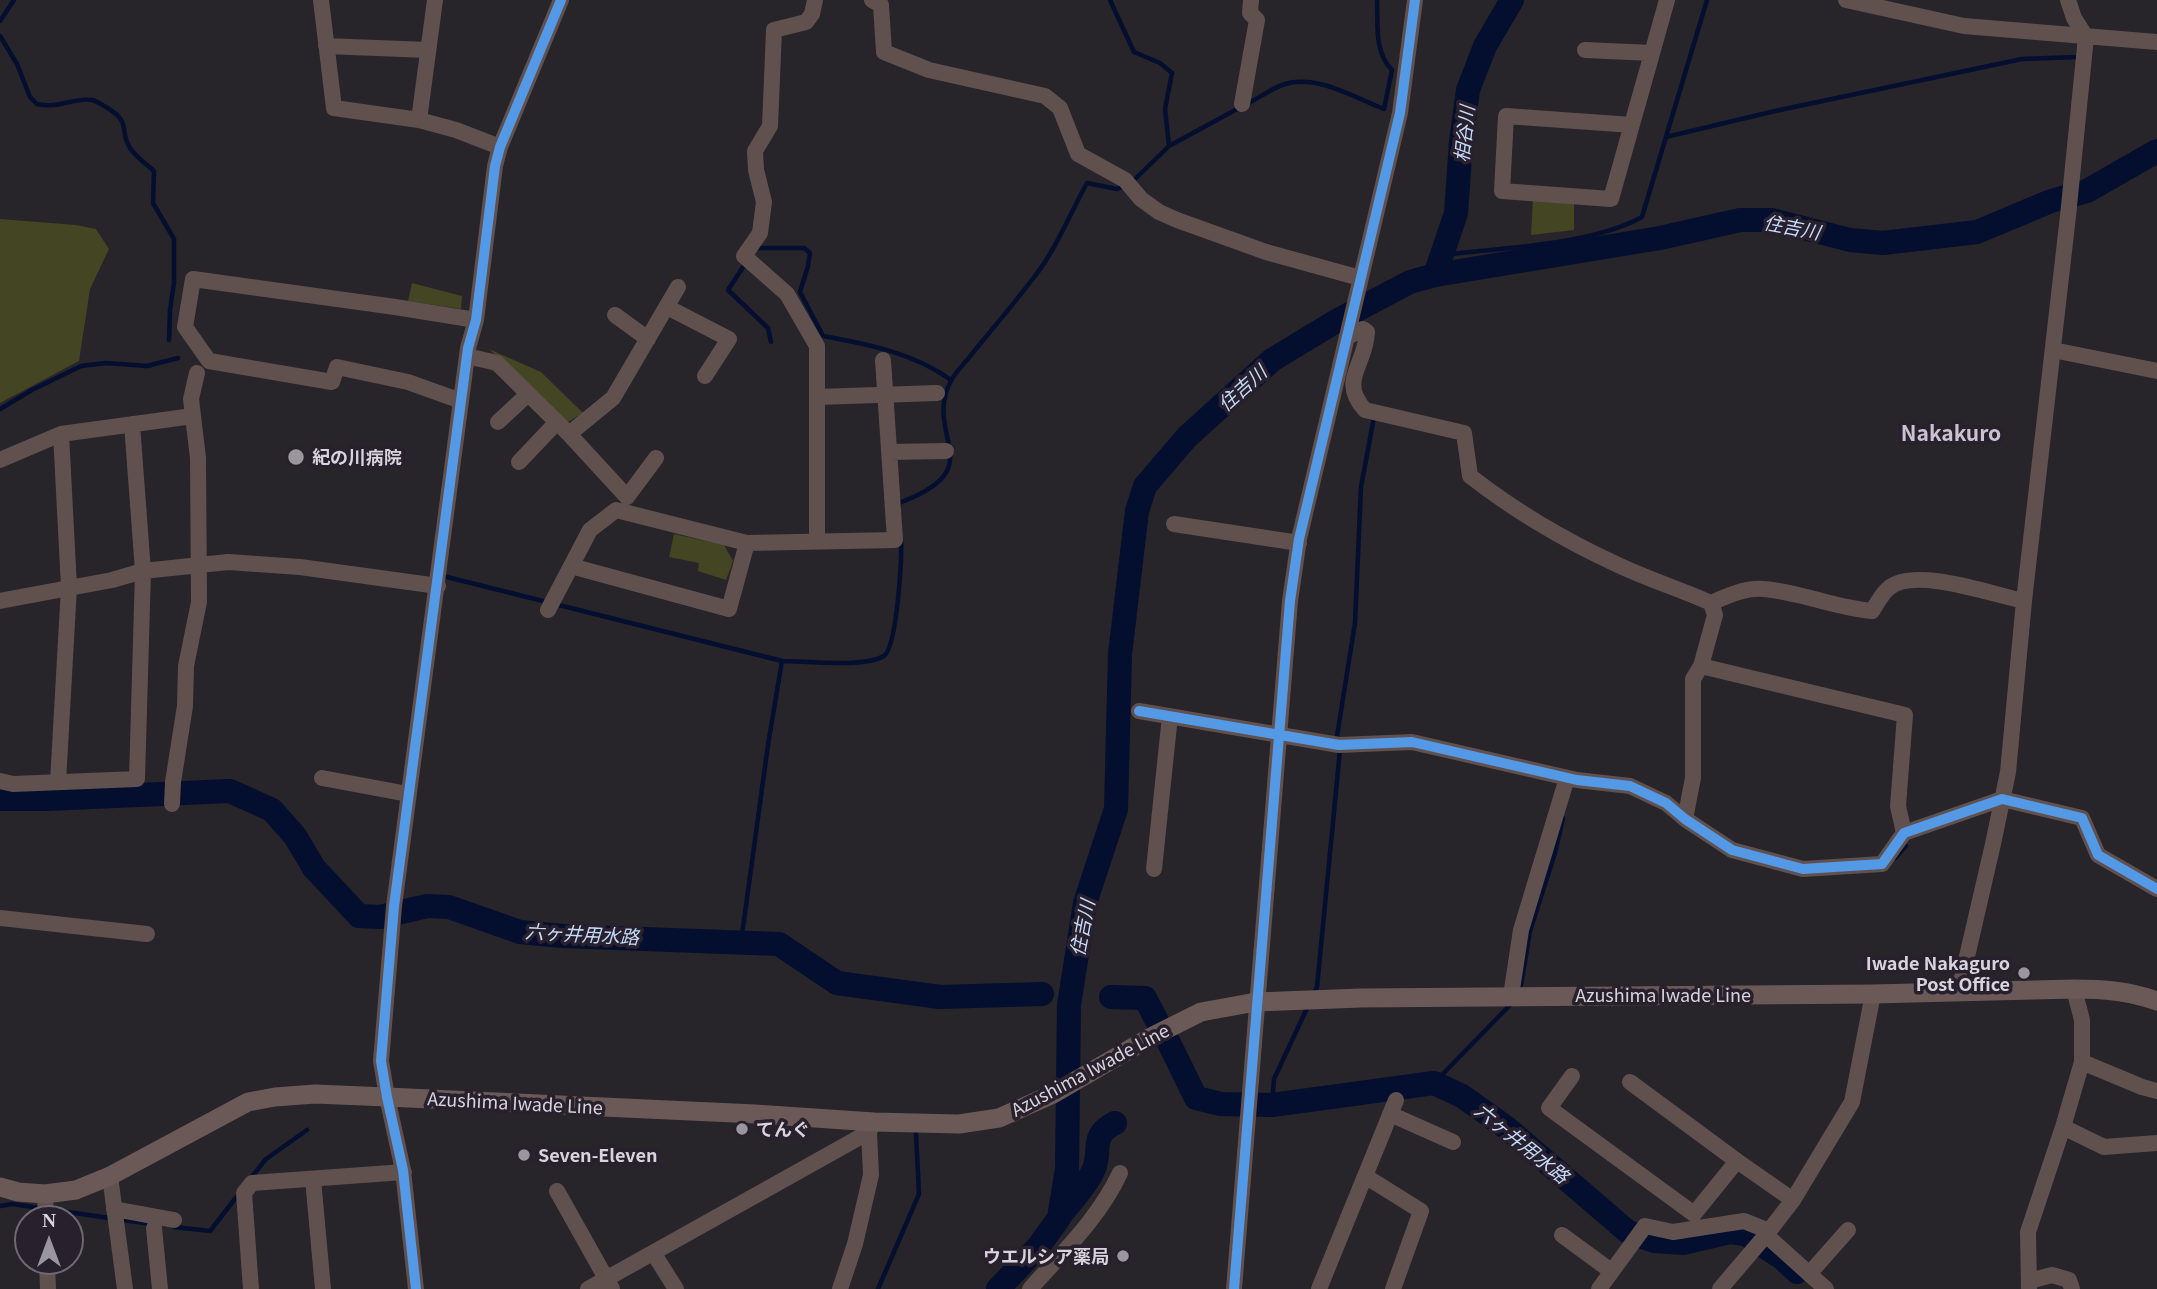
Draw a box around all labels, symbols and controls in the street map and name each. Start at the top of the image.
water label: 相谷川 [1450,104,1478,164]
water label: 住吉川 [1762,210,1822,244]
water label: 住吉川 [1213,360,1271,416]
district label: Nakakuro [1901,420,2001,446]
place label: 紀の川病院 [312,446,402,468]
marker: 紀の川病院 [286,447,306,467]
water label: 住吉川 [1065,898,1099,958]
water label: 六ヶ井用水路 [524,920,640,948]
place label: Iwade Nakaguro Post Office [1866,952,2010,995]
marker: Iwade Nakaguro Post Office [2016,965,2032,981]
street label: Azushima Iwade Line [1575,984,1751,1006]
street label: Azushima Iwade Line [1007,1019,1173,1121]
street label: Azushima Iwade Line [427,1088,603,1118]
water label: 六ヶ井用水路 [1471,1098,1573,1188]
place label: てんぐ [756,1118,810,1140]
marker: てんぐ [734,1121,750,1137]
place label: Seven-Eleven [538,1144,657,1166]
marker: Seven-Eleven [516,1147,532,1163]
north arrow [14,1205,84,1275]
text: N [42,1210,56,1231]
place label: ウエルシア薬局 [983,1245,1109,1267]
marker: ウエルシア薬局 [1115,1248,1131,1264]

